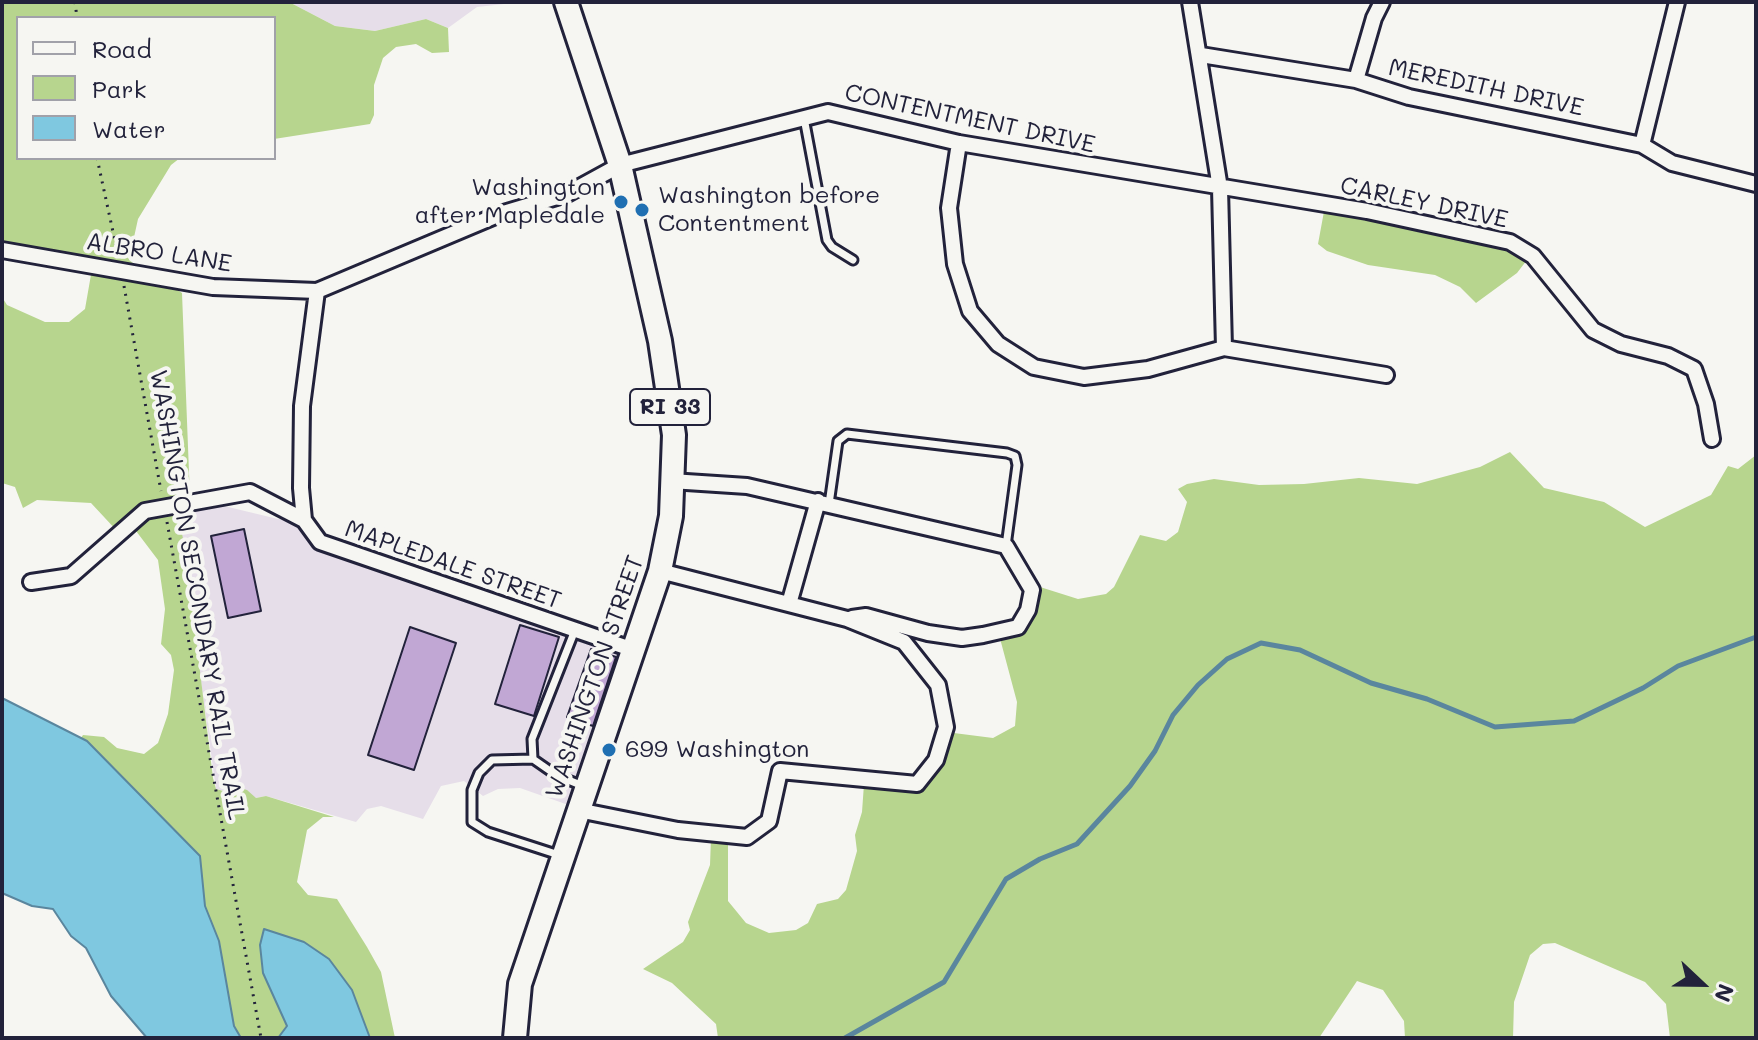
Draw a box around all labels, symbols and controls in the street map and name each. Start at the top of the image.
legend [16,16,276,160]
text: Road [92,33,152,64]
street label: MEREDITH DRIVE [1386,53,1586,123]
text: Park [92,73,146,104]
street label: CONTENTMENT DRIVE [842,78,1098,160]
text: Water [92,113,166,144]
street label: CARLEY DRIVE [1338,171,1510,235]
place label: Washington after Mapledale [415,174,605,230]
place label: Washington before Contentment [658,182,880,238]
marker: Washington after Mapledale [612,193,630,211]
marker: Washington before Contentment [633,201,651,219]
street label: ALBRO LANE [84,227,234,279]
street label: WASHINGTON SECONDARY RAIL TRAIL [143,368,251,822]
road number: RI 33 [630,389,710,425]
street label: MAPLEDALE STREET [341,514,565,616]
street label: WASHINGTON STREET [540,552,650,802]
place label: 699 Washington [625,736,809,764]
marker: 699 Washington [600,741,618,759]
north arrow [1662,944,1742,1024]
text: N [1708,980,1741,1006]

